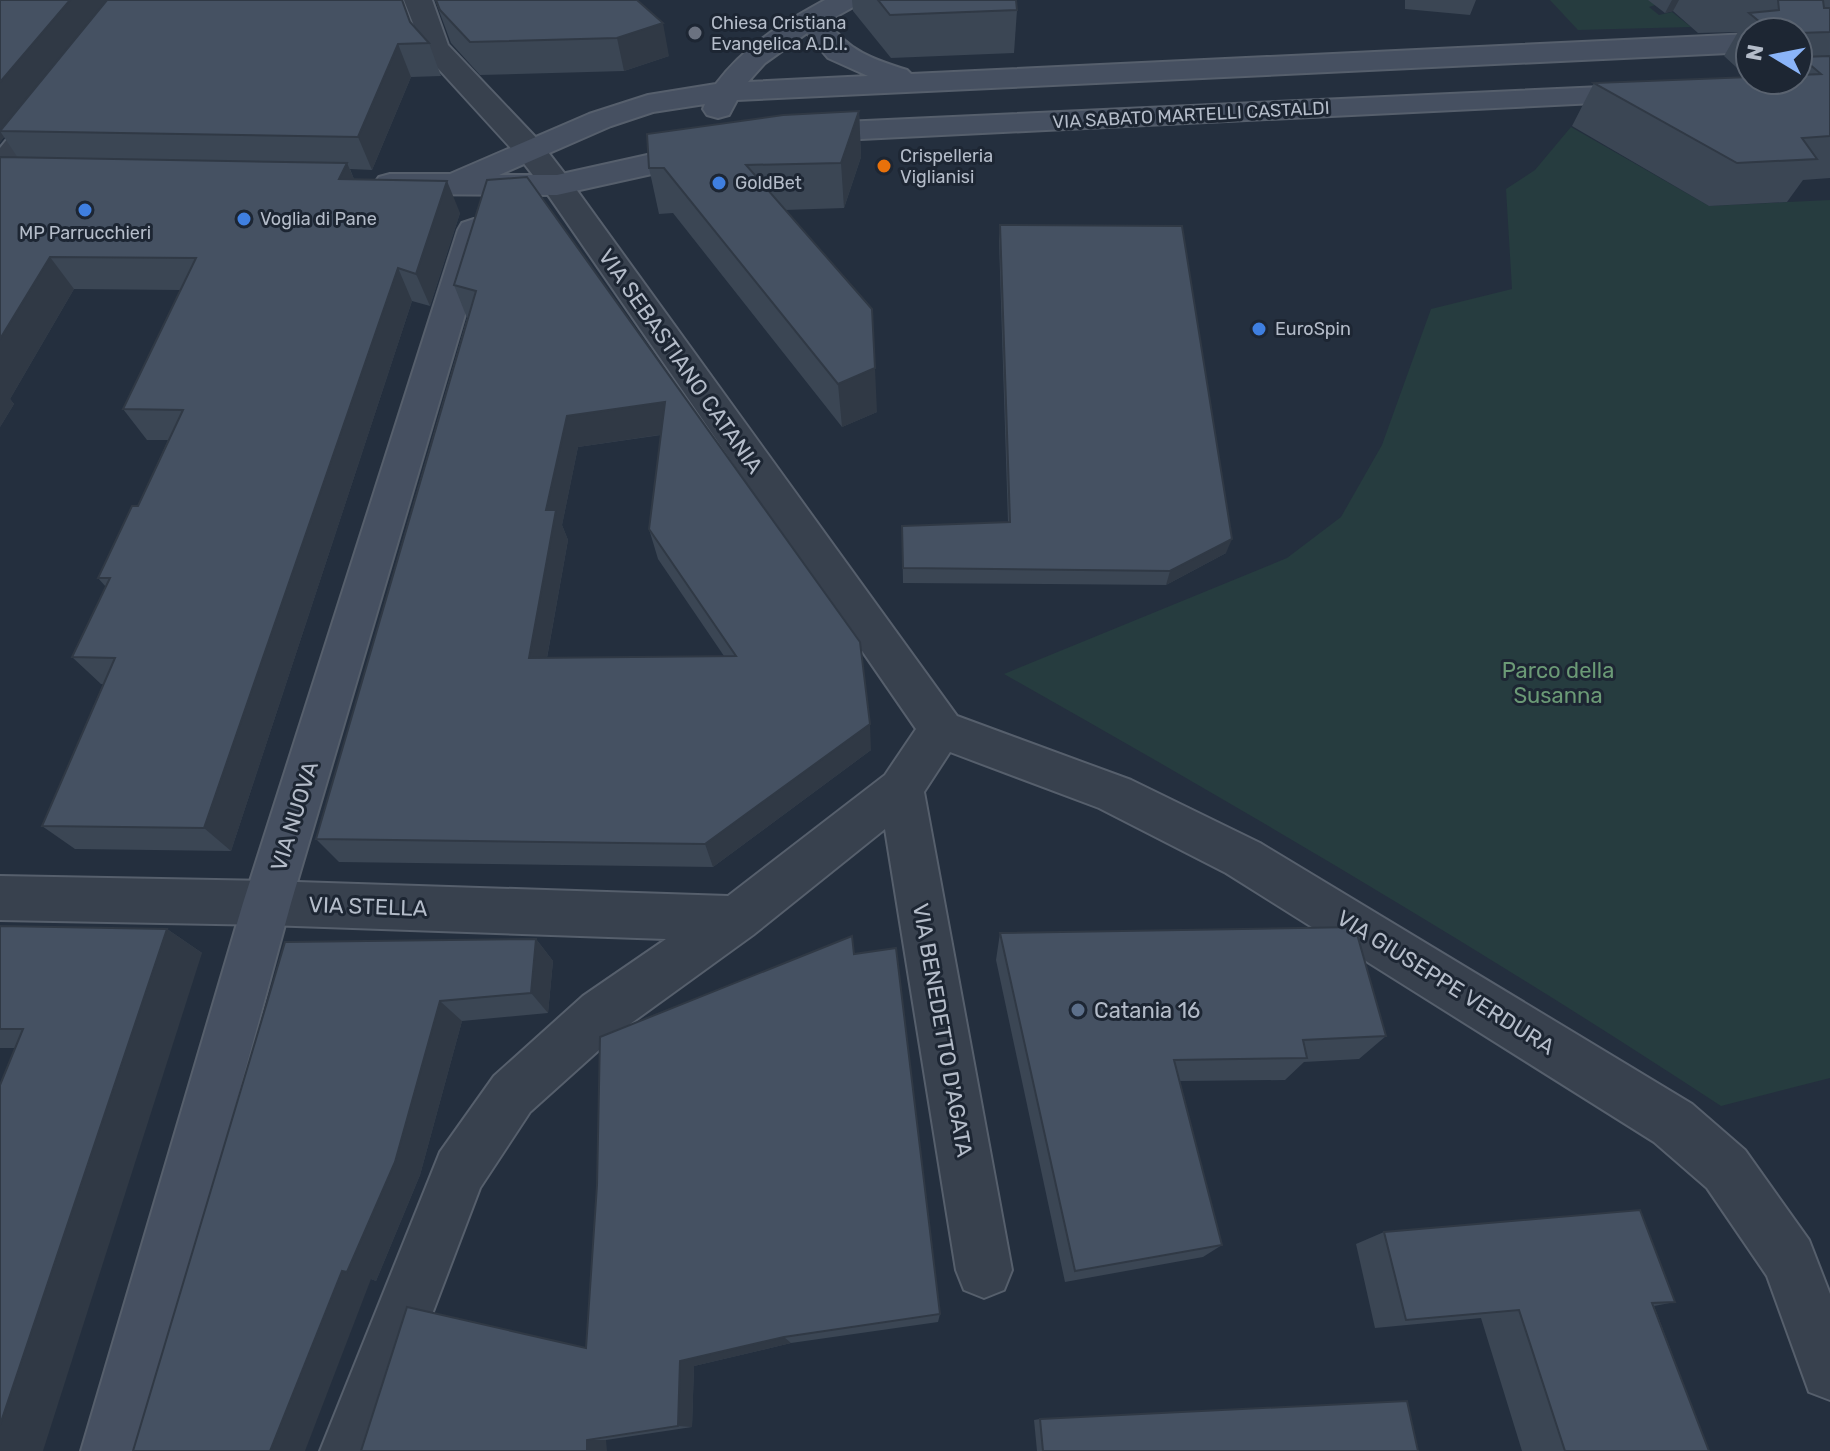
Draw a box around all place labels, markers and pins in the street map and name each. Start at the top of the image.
place label: Chiesa Cristiana Evangelica A.D.I. [711,12,848,55]
marker: Chiesa Cristiana Evangelica A.D.I. [686,24,704,42]
place label: Crispelleria Viglianisi [900,145,993,188]
marker: Crispelleria Viglianisi [875,157,893,175]
place label: GoldBet [735,172,802,194]
marker: GoldBet [710,174,728,192]
marker: MP Parrucchieri [76,201,94,219]
place label: Voglia di Pane [260,208,377,230]
marker: Voglia di Pane [235,210,253,228]
place label: MP Parrucchieri [19,222,151,244]
place label: EuroSpin [1275,318,1351,340]
marker: EuroSpin [1250,320,1268,338]
place label: Catania 16 [1094,997,1200,1024]
marker: Catania 16 [1069,1001,1087,1019]

